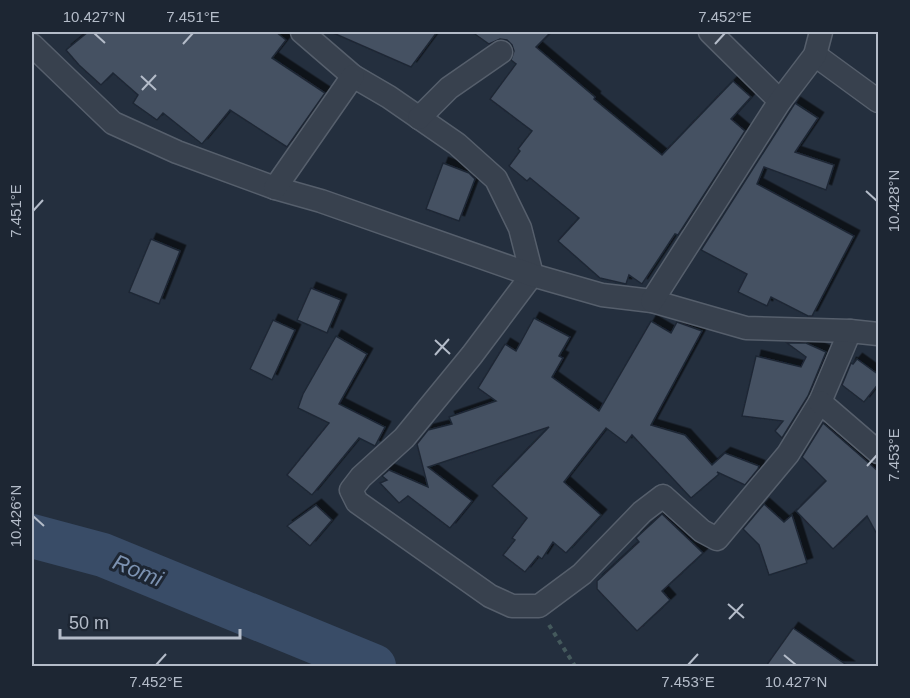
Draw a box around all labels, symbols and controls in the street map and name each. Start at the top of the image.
text: 10.427°N [63,8,125,25]
text: 7.451°E [166,8,220,25]
text: 7.452°E [698,8,752,25]
text: 10.428°N [885,170,902,232]
text: 7.451°E [7,184,24,238]
text: 7.453°E [885,428,902,482]
text: 10.426°N [7,485,24,547]
water label: Romi [109,549,167,592]
scale bar [60,602,240,640]
text: 50 m [69,613,109,633]
text: 7.452°E [129,673,183,690]
text: 7.453°E [661,673,715,690]
text: 10.427°N [765,673,827,690]

